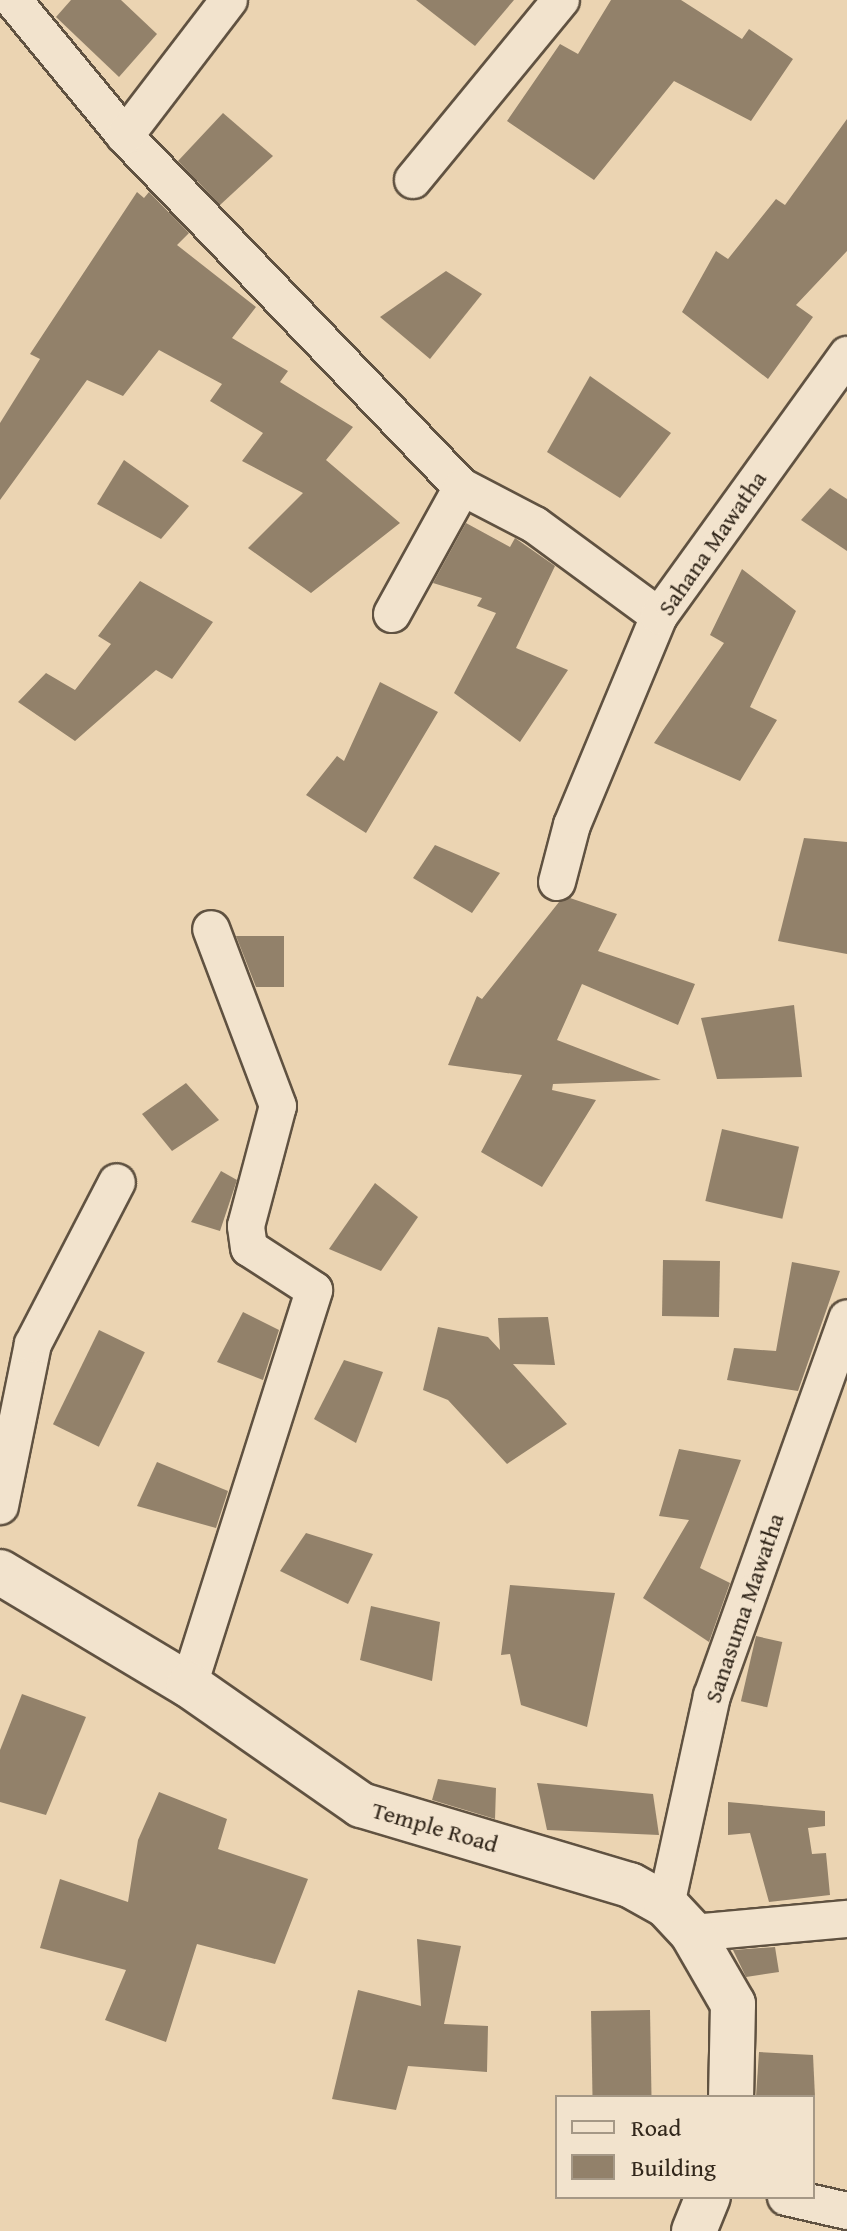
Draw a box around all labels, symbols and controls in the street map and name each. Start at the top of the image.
street label: Sahana Mawatha [651,465,773,621]
street label: Sanasuma Mawatha [698,1509,790,1707]
street label: Temple Road [369,1795,501,1859]
legend [555,2095,815,2199]
text: Road [631,2110,681,2145]
text: Building [631,2150,716,2185]

